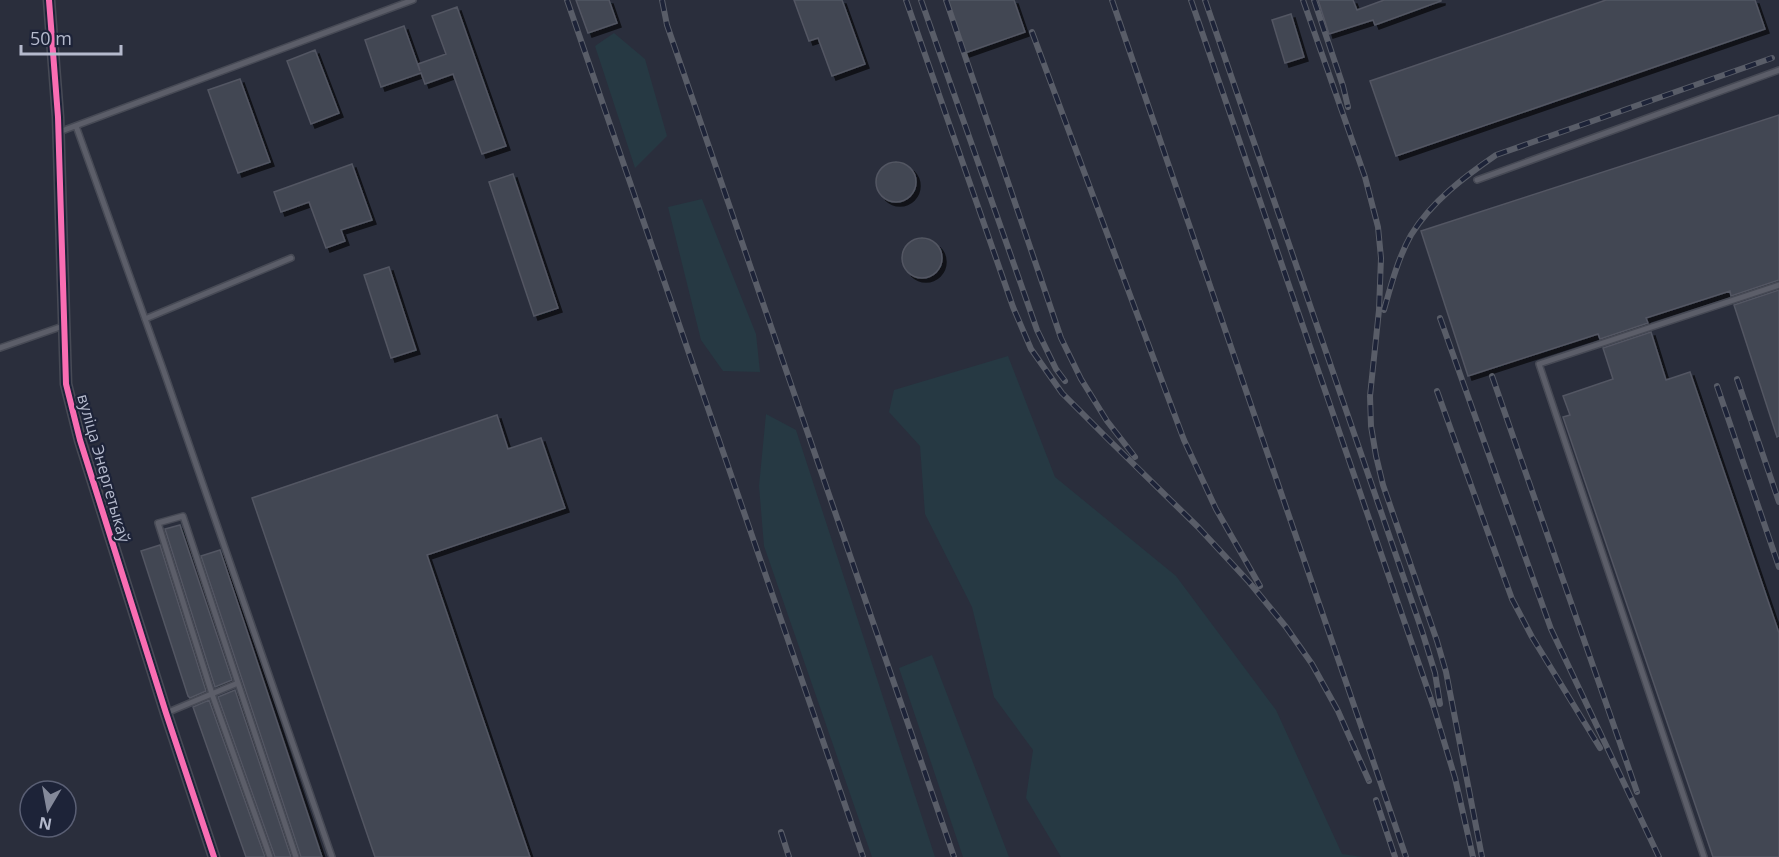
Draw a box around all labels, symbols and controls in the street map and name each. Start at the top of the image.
scale bar [21,18,122,56]
text: 50 m [30,26,72,50]
street label: вуліца Энергетыкаў [72,391,136,546]
north arrow [18,779,78,839]
text: N [37,812,54,836]

